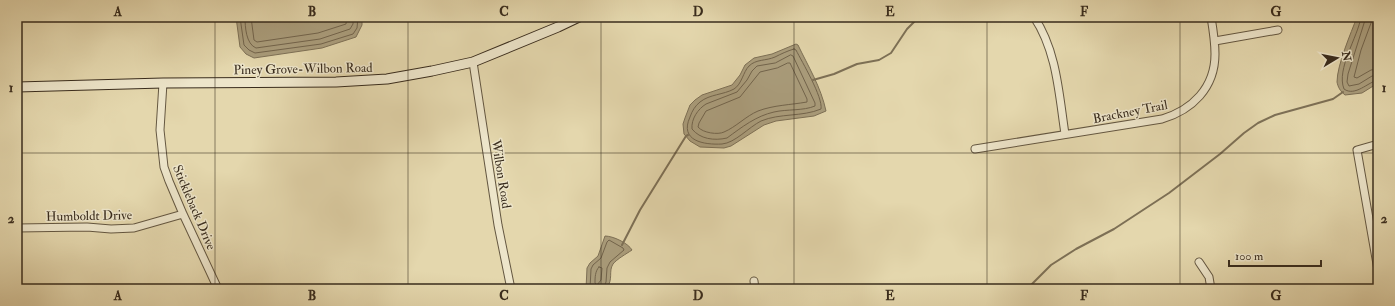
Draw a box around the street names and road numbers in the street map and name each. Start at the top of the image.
street label: Piney Grove-Wilbon Road [233,60,373,79]
street label: Brackney Trail [1091,97,1170,128]
street label: Wilbon Road [488,138,514,210]
street label: Stickleback Drive [169,163,219,253]
street label: Humboldt Drive [46,207,133,225]

